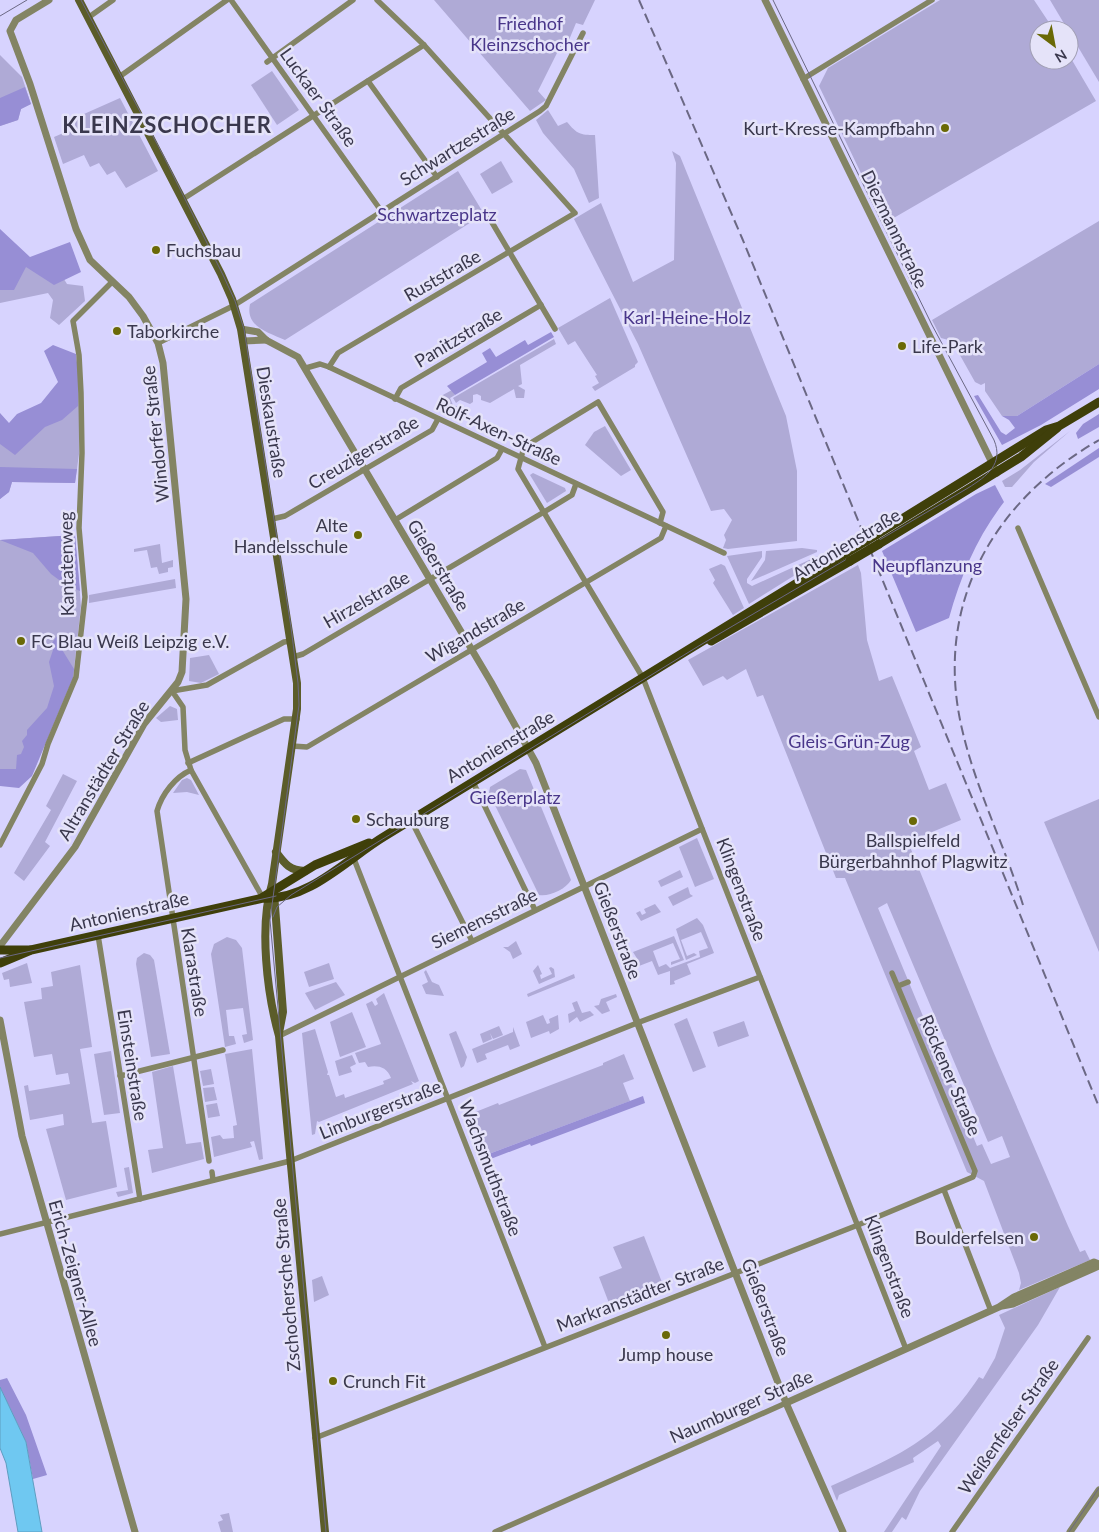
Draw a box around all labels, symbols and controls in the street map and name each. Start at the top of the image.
park label: Friedhof Kleinzschocher [470,12,590,55]
north arrow [1029,20,1079,70]
street label: Luckaer Straße [276,43,362,151]
text: N [1052,46,1070,67]
street label: Schwartzestraße [395,102,519,190]
district label: KLEINZSCHOCHER [62,111,272,138]
place label: Kurt-Kresse-Kampfbahn [743,117,935,139]
marker: Kurt-Kresse-Kampfbahn [939,122,951,134]
street label: Diezmannstraße [857,166,933,292]
park label: Schwartzeplatz [377,203,497,225]
place label: Fuchsbau [166,239,241,261]
marker: Fuchsbau [150,244,162,256]
street label: Ruststraße [400,244,484,306]
street label: Panitzstraße [410,302,506,372]
park label: Karl-Heine-Holz [623,306,751,328]
place label: Taborkirche [127,320,219,342]
marker: Taborkirche [111,325,123,337]
place label: Life-Park [912,335,984,357]
marker: Life-Park [896,340,908,352]
street label: Windorfer Straße [137,365,173,503]
street label: Dieskaustraße [252,365,292,479]
street label: Rolf-Axen-Straße [433,392,565,470]
street label: Creuzigerstraße [304,410,422,494]
street label: Antonienstraße [788,503,904,585]
street label: Kantatenweg [54,511,78,617]
place label: Alte Handelsschule [234,514,348,557]
street label: Gießerstraße [403,515,475,615]
marker: Alte Handelsschule [352,529,364,541]
park label: Neupflanzung [872,554,982,576]
street label: Hirzelstraße [319,566,413,632]
street label: Wigandstraße [421,593,529,667]
place label: FC Blau Weiß Leipzig e.V. [31,630,230,652]
marker: FC Blau Weiß Leipzig e.V. [15,635,27,647]
street label: Altranstädter Straße [53,696,153,844]
street label: Antonienstraße [442,705,558,787]
park label: Gleis-Grün-Zug [788,730,910,752]
park label: Gießerplatz [469,786,561,808]
place label: Schauburg [366,808,449,830]
marker: Schauburg [350,813,362,825]
marker: Ballspielfeld Bürgerbahnhof Plagwitz [907,815,919,827]
place label: Ballspielfeld Bürgerbahnhof Plagwitz [818,829,1008,872]
street label: Klingenstraße [712,834,772,944]
street label: Gießerstraße [589,878,647,982]
street label: Siemensstraße [427,883,541,953]
street label: Antonienstraße [67,887,191,935]
street label: Klarastraße [177,926,213,1018]
street label: Einsteinstraße [113,1008,153,1122]
street label: Röckener Straße [916,1011,986,1139]
street label: Limburgerstraße [316,1075,444,1143]
street label: Wachsmuthstraße [455,1097,527,1239]
street label: Erich-Zeigner-Allee [44,1197,108,1349]
street label: Zschochersche Straße [267,1198,305,1372]
street label: Klingenstraße [860,1211,920,1321]
place label: Boulderfelsen [915,1226,1024,1248]
marker: Boulderfelsen [1028,1231,1040,1243]
street label: Markranstädter Straße [553,1252,727,1336]
street label: Gießerstraße [737,1255,795,1359]
marker: Jump house [660,1329,672,1341]
place label: Jump house [619,1343,713,1365]
street label: Weißenfelser Straße [953,1354,1063,1498]
street label: Naumburger Straße [666,1365,816,1447]
place label: Crunch Fit [343,1370,426,1392]
marker: Crunch Fit [327,1375,339,1387]

